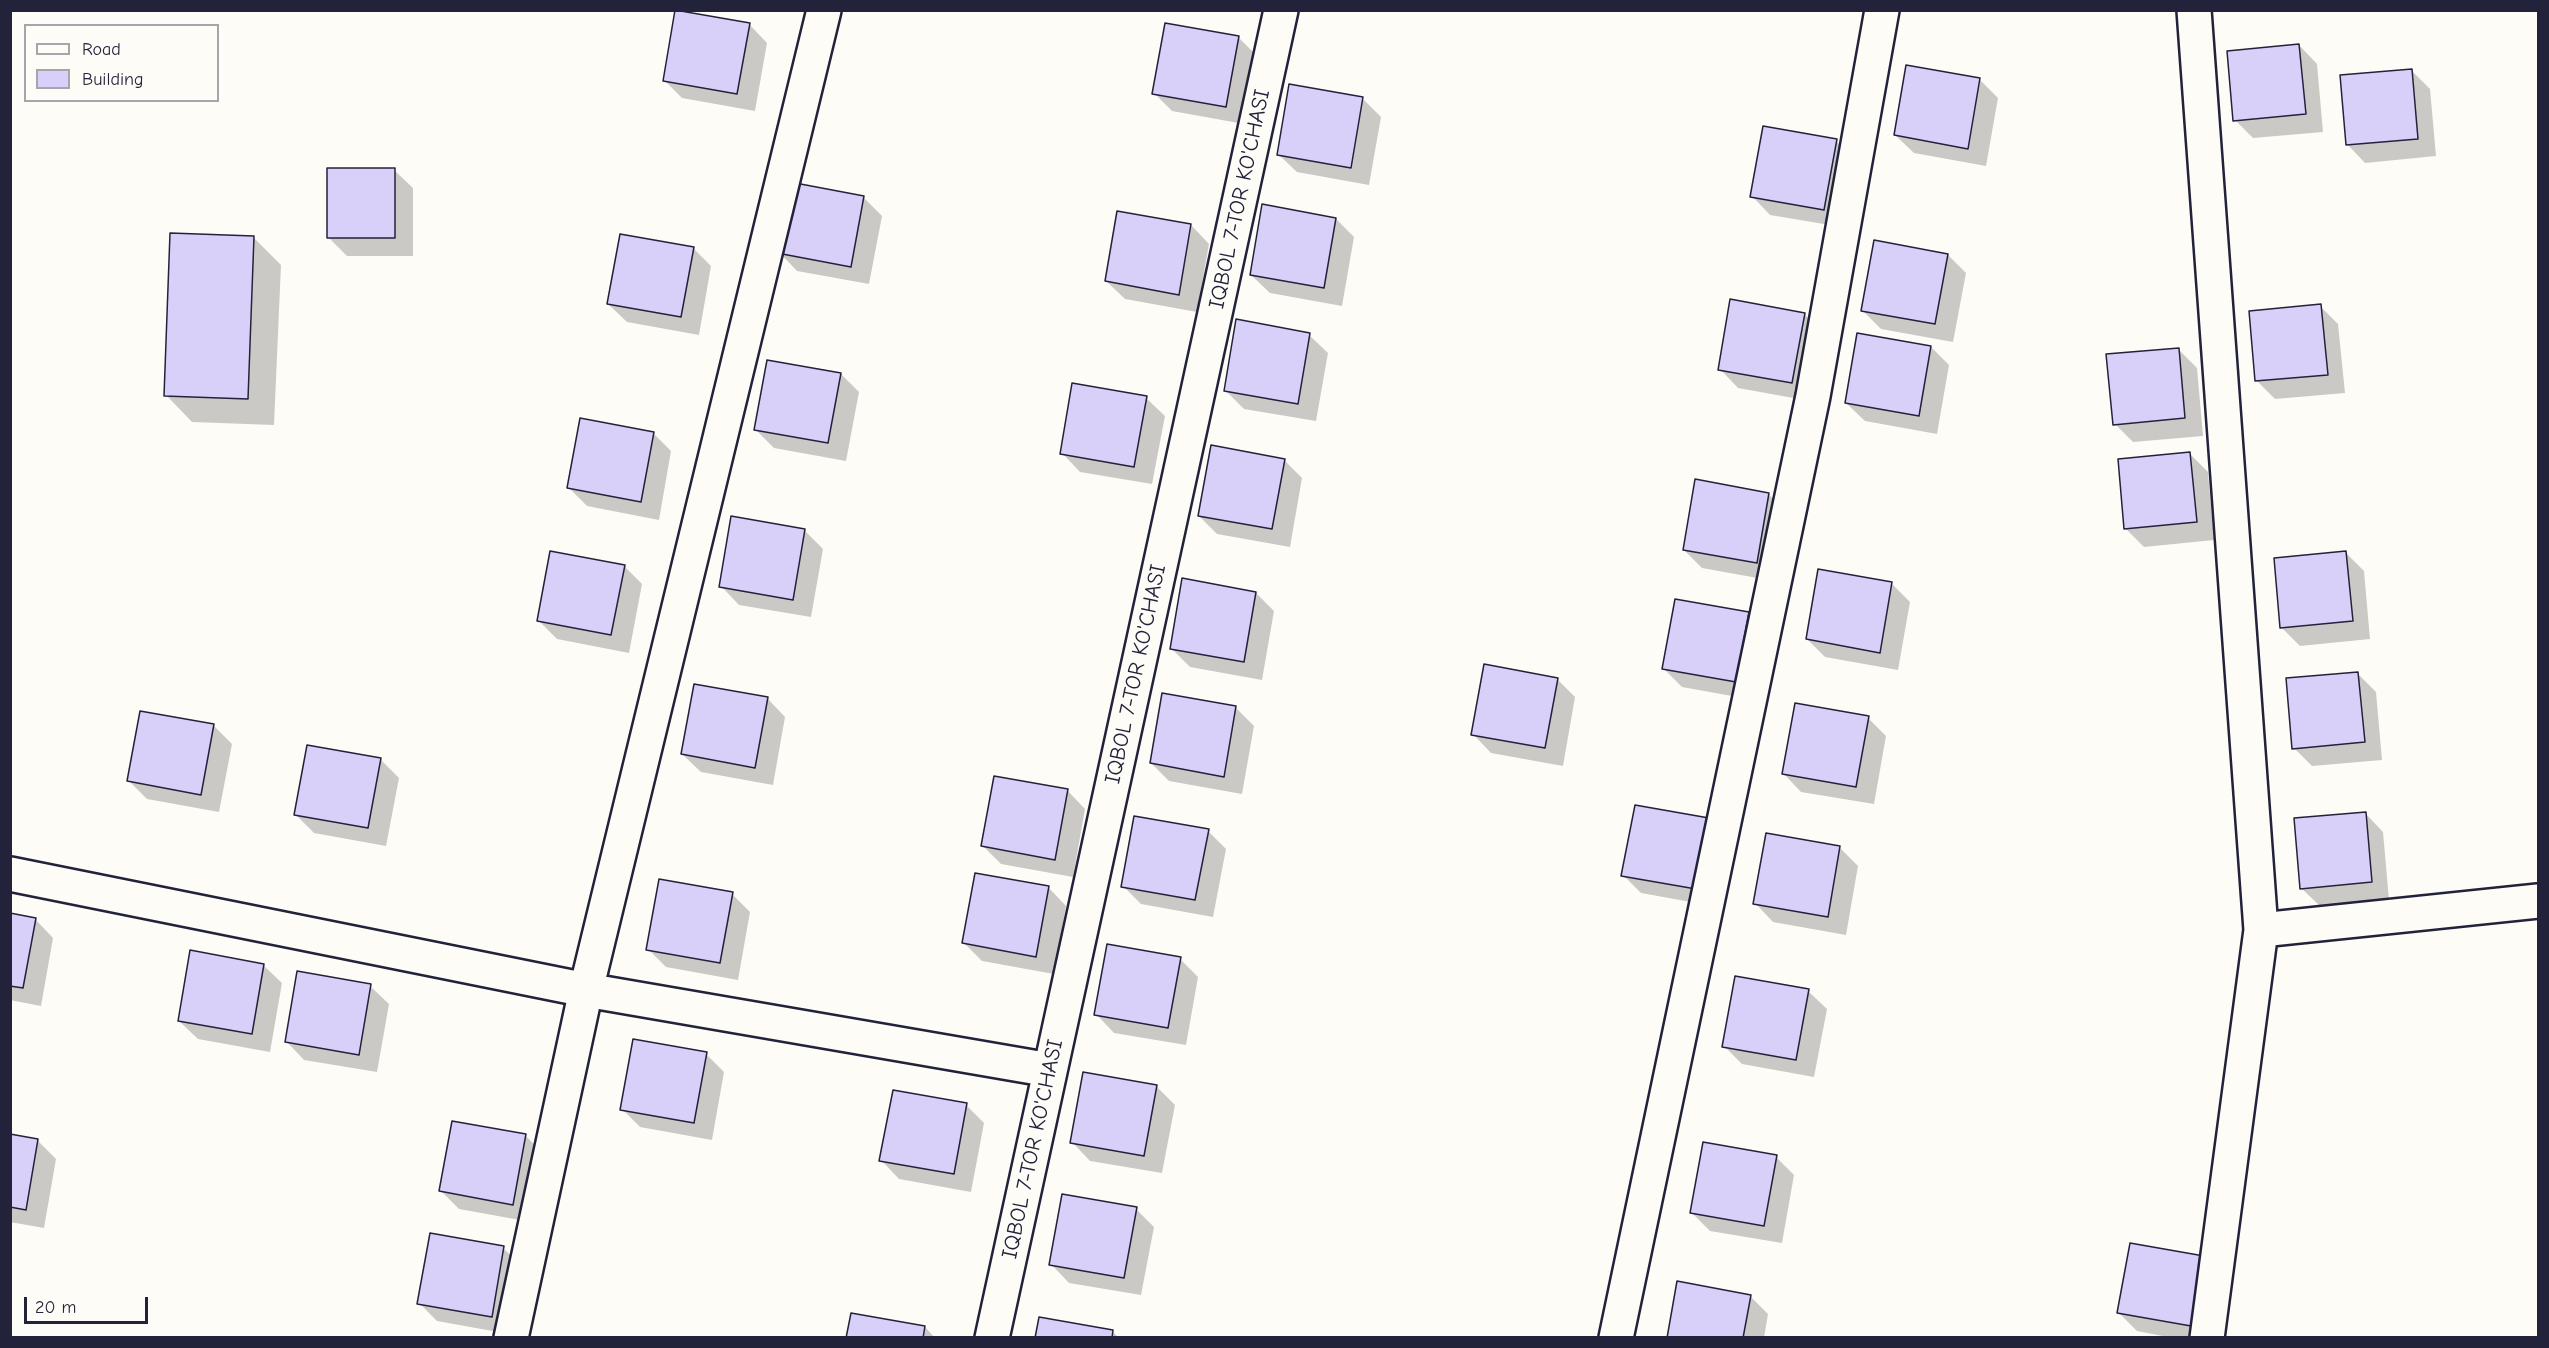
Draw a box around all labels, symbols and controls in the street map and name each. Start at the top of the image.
legend [24,24,219,102]
text: Road [82,39,121,60]
text: Building [82,69,144,90]
street label: IQBOL 7-TOR KO'CHASI [1204,87,1276,311]
street label: IQBOL 7-TOR KO'CHASI [1100,562,1172,786]
street label: IQBOL 7-TOR KO'CHASI [997,1037,1069,1261]
scale bar [27,1285,152,1323]
text: 20 m [35,1297,76,1318]

